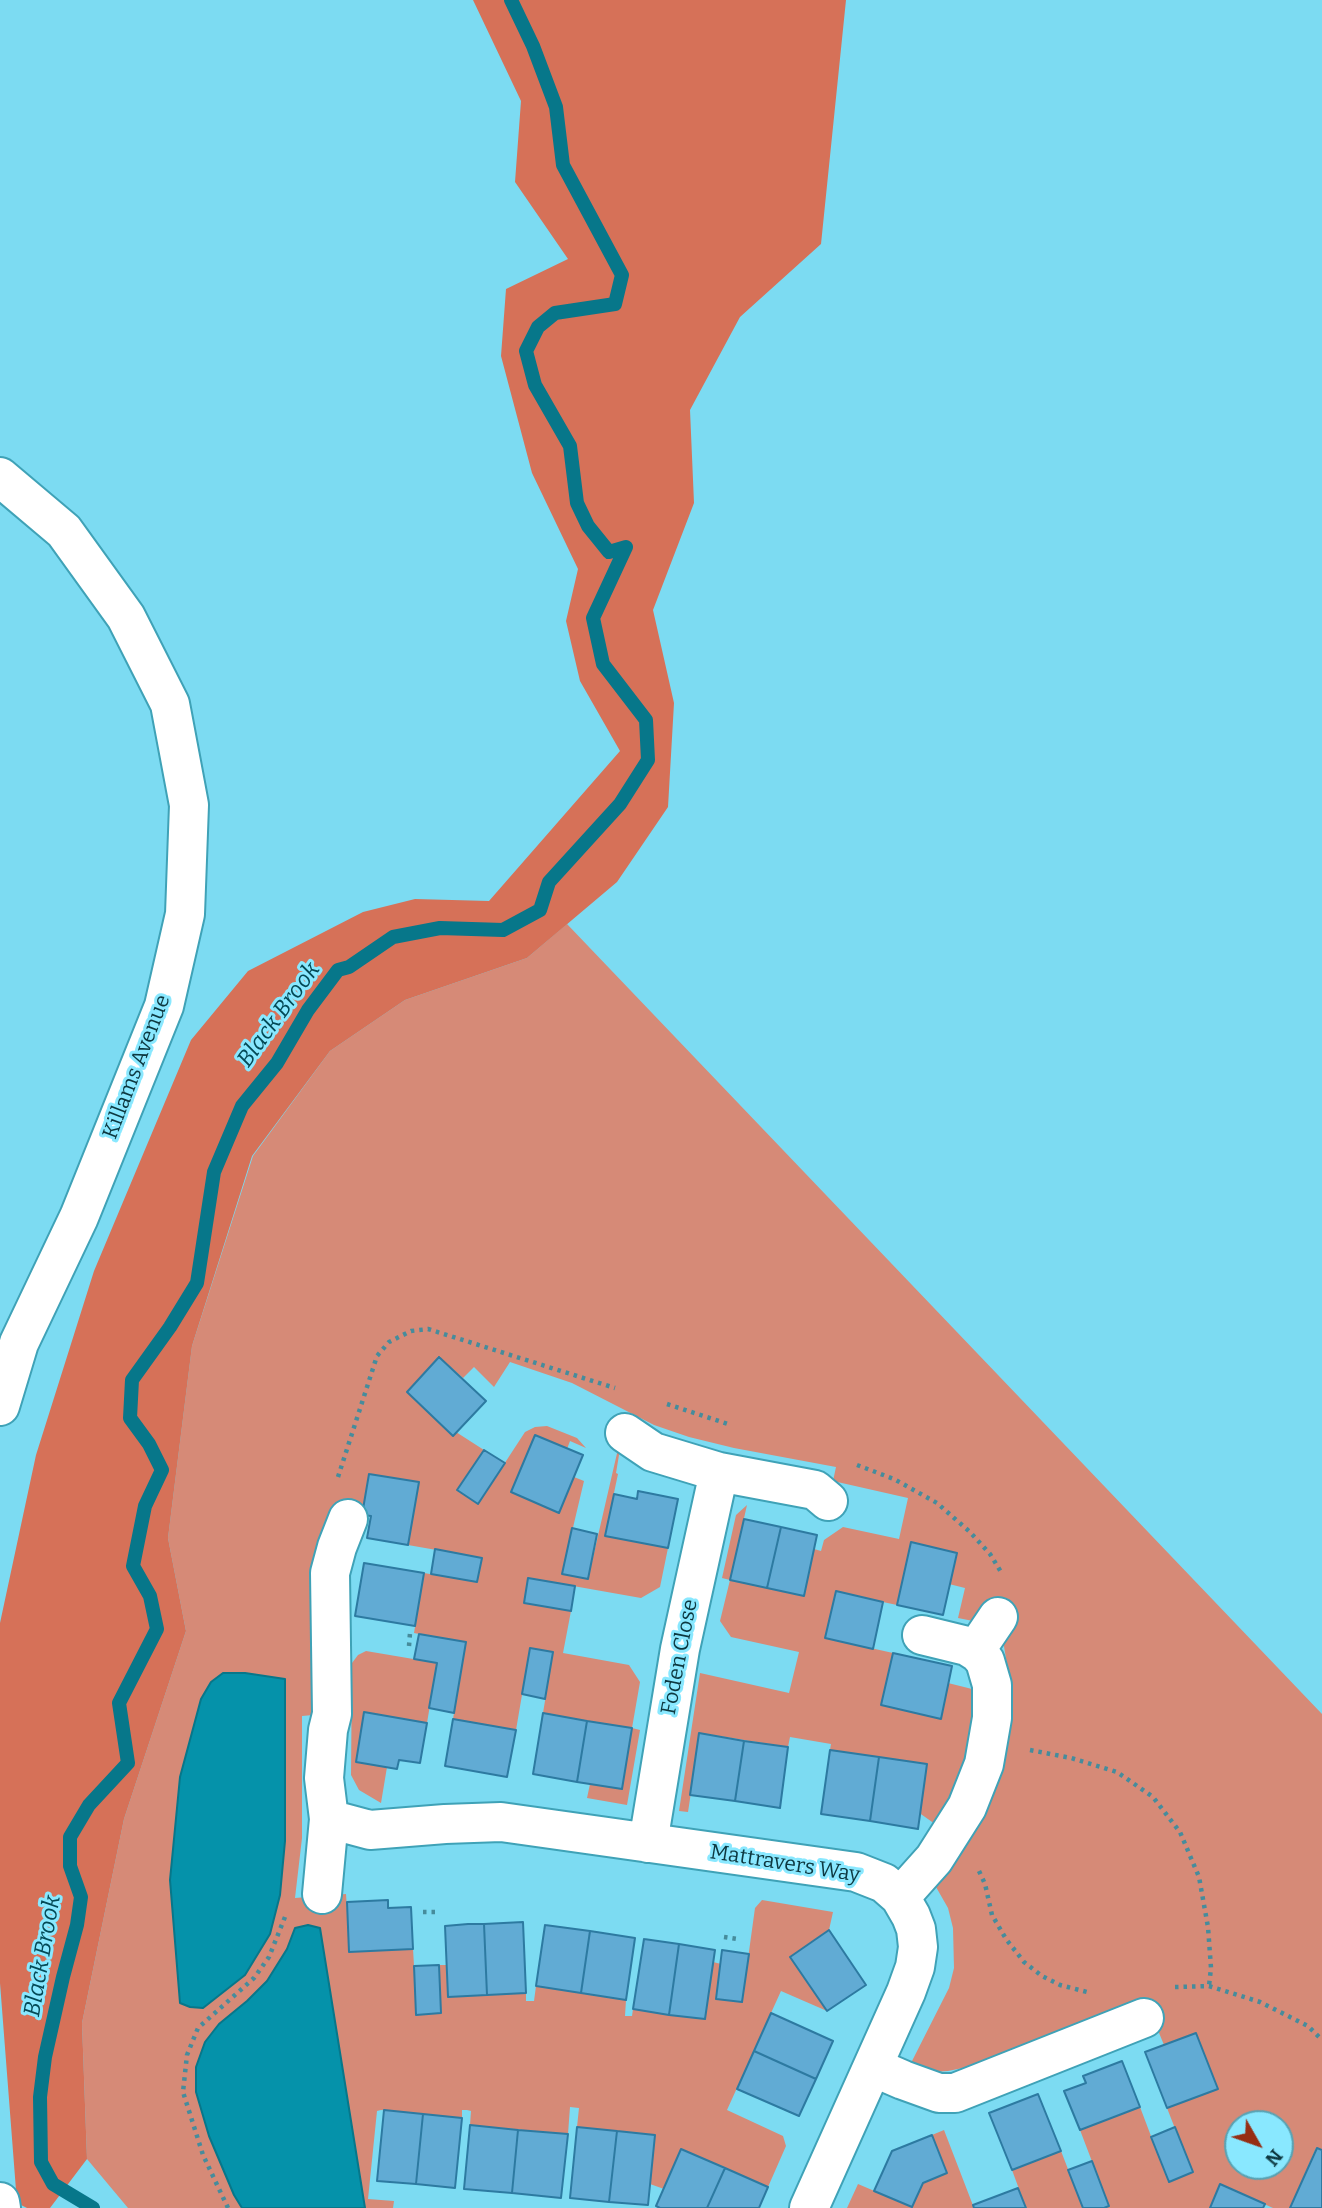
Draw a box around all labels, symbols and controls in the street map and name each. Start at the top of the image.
water label: Black Brook [232,957,326,1073]
street label: Killams Avenue [98,991,176,1143]
street label: Foden Close [656,1597,704,1717]
street label: Mattravers Way [708,1840,862,1888]
water label: Black Brook [19,1893,67,2019]
north arrow [1224,2110,1294,2180]
text: N [1260,2145,1287,2171]

